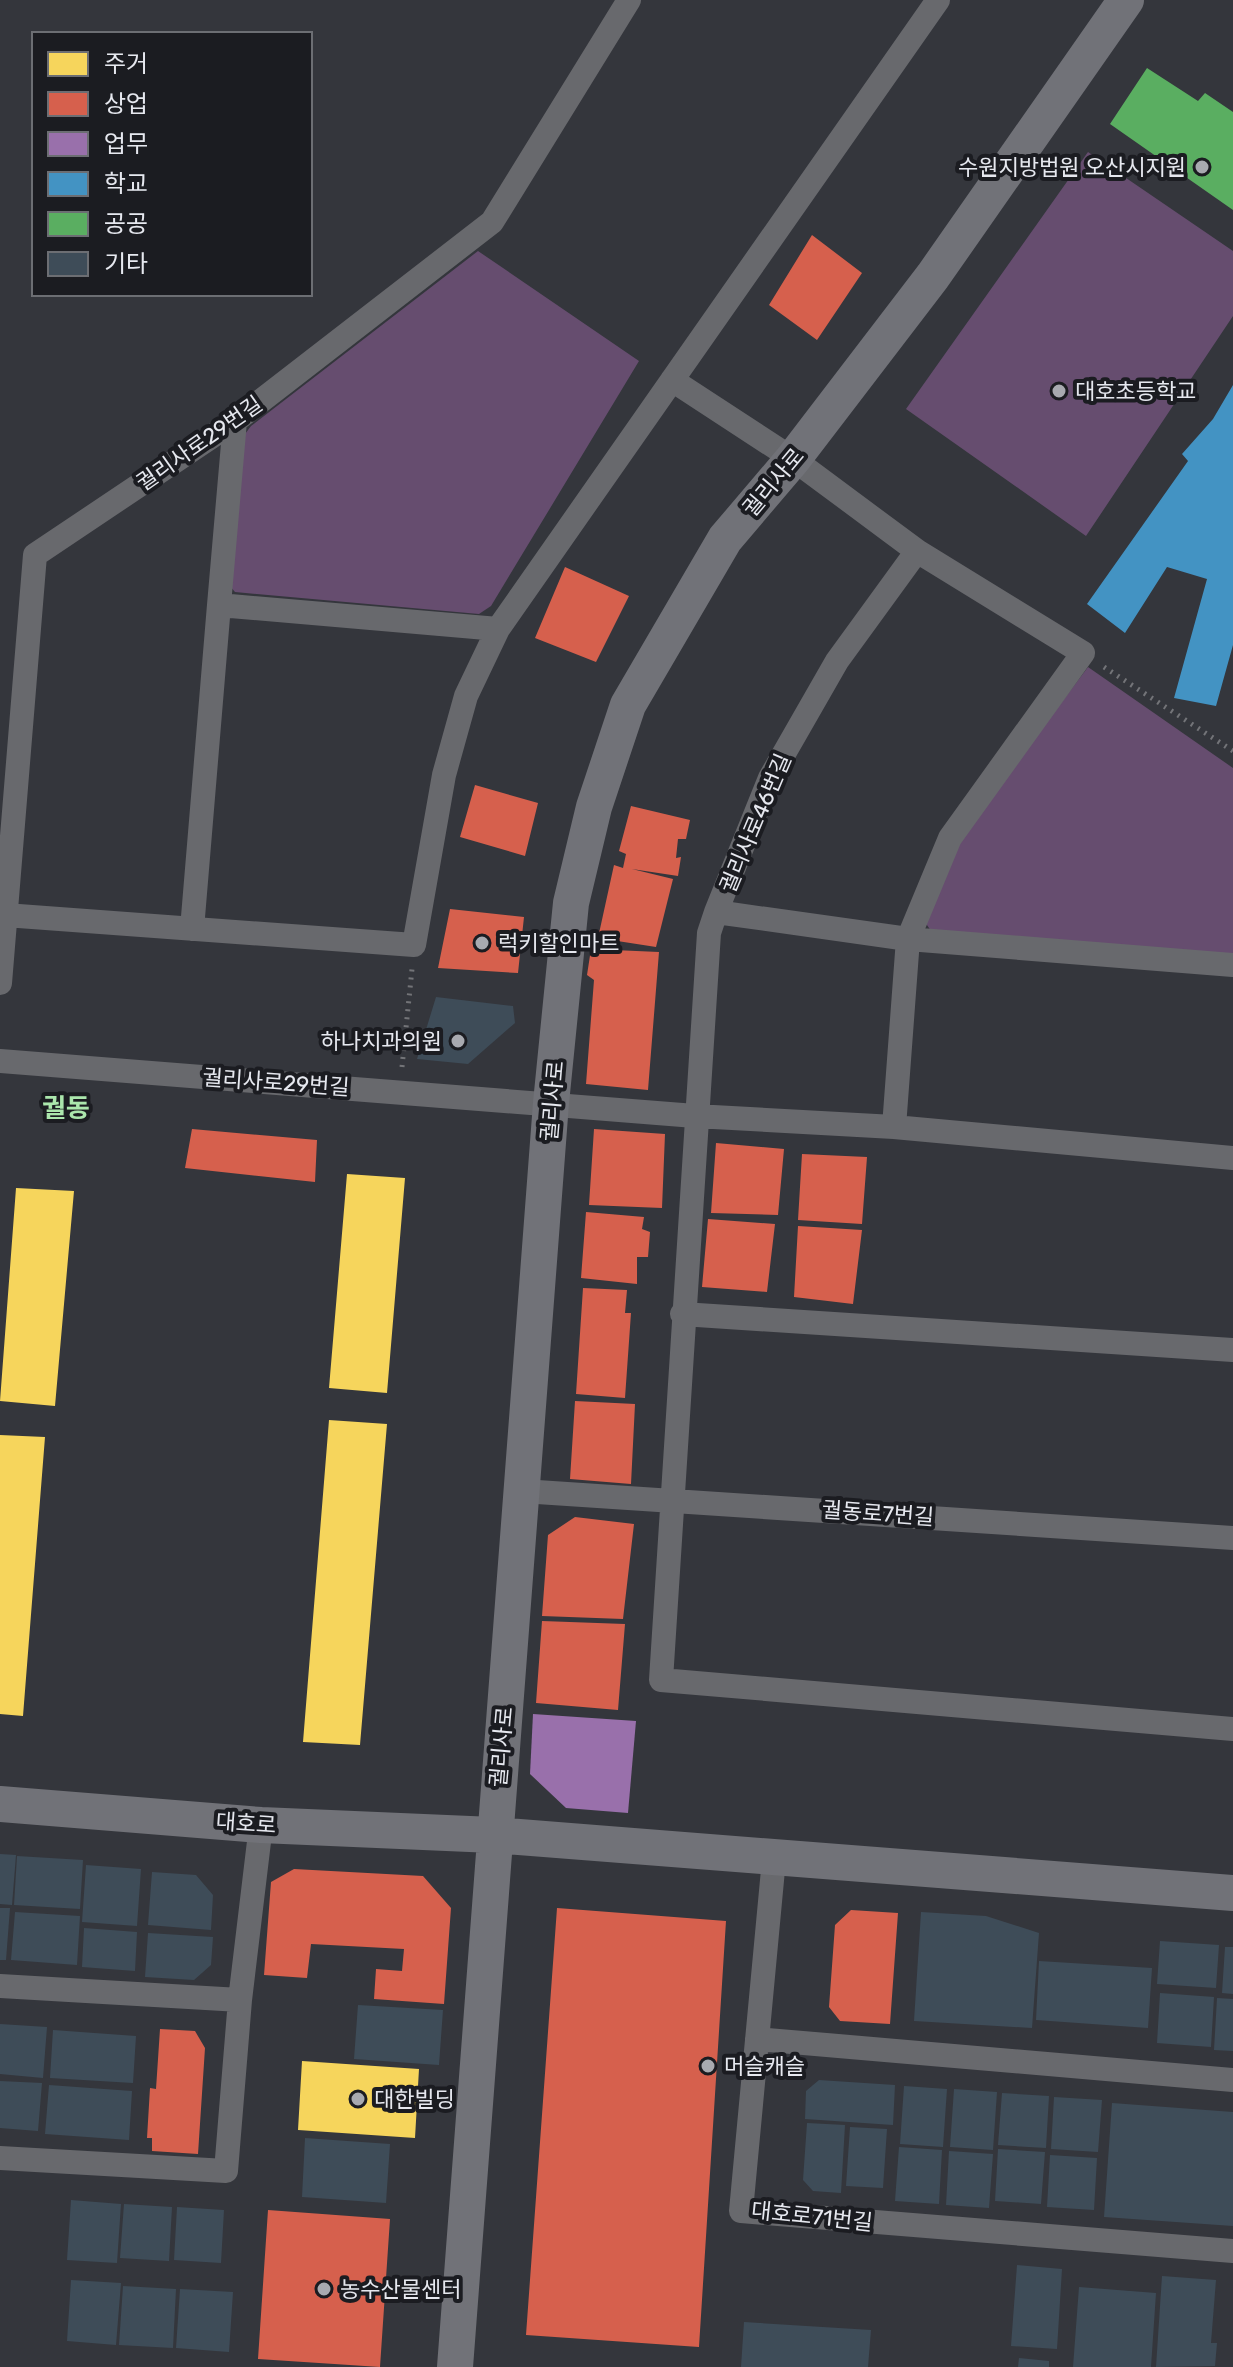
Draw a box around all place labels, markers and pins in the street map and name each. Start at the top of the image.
place label: 수원지방법원 오산시지원 [958,154,1186,181]
marker: 수원지방법원 오산시지원 [1193,158,1211,176]
place label: 대호초등학교 [1075,378,1196,405]
marker: 대호초등학교 [1050,382,1068,400]
place label: 럭키할인마트 [498,930,619,957]
marker: 럭키할인마트 [473,934,491,952]
place label: 하나치과의원 [321,1028,442,1055]
marker: 하나치과의원 [449,1032,467,1050]
place label: 머슬캐슬 [724,2053,805,2080]
marker: 머슬캐슬 [699,2057,717,2075]
place label: 대한빌딩 [374,2086,455,2113]
marker: 대한빌딩 [349,2090,367,2108]
place label: 농수산물센터 [340,2276,461,2303]
marker: 농수산물센터 [315,2280,333,2298]

